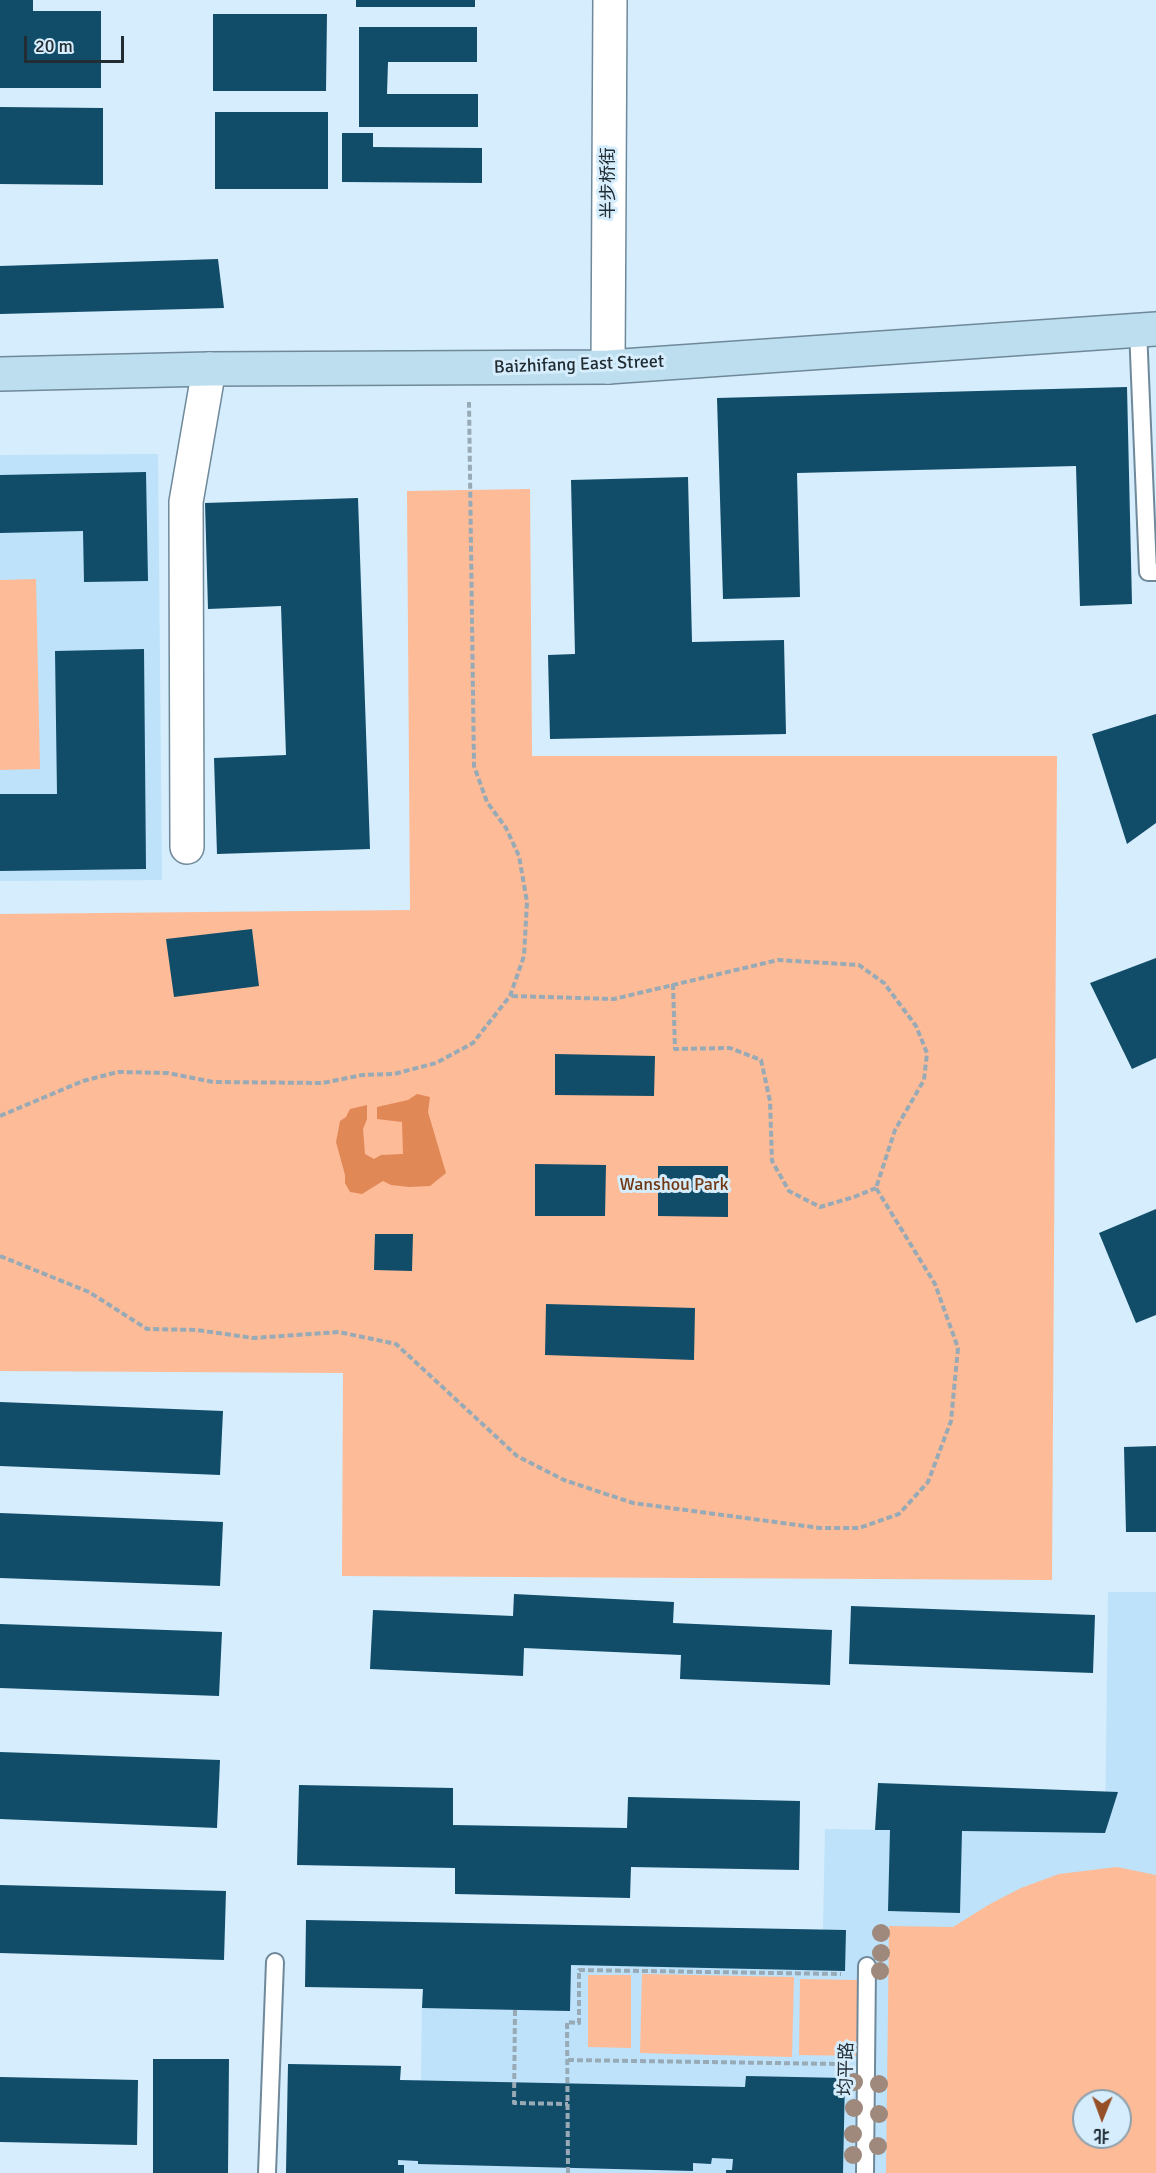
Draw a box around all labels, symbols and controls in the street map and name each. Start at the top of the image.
scale bar [27,24,128,62]
text: 20 m [35,35,73,57]
street label: 半步桥街 [598,147,620,219]
street label: Baizhifang East Street [494,351,664,379]
park label: Wanshou Park [619,1174,729,1196]
street label: 均平路 [836,2042,858,2096]
north arrow [1072,2089,1132,2149]
text: 北 [1094,2125,1110,2145]

